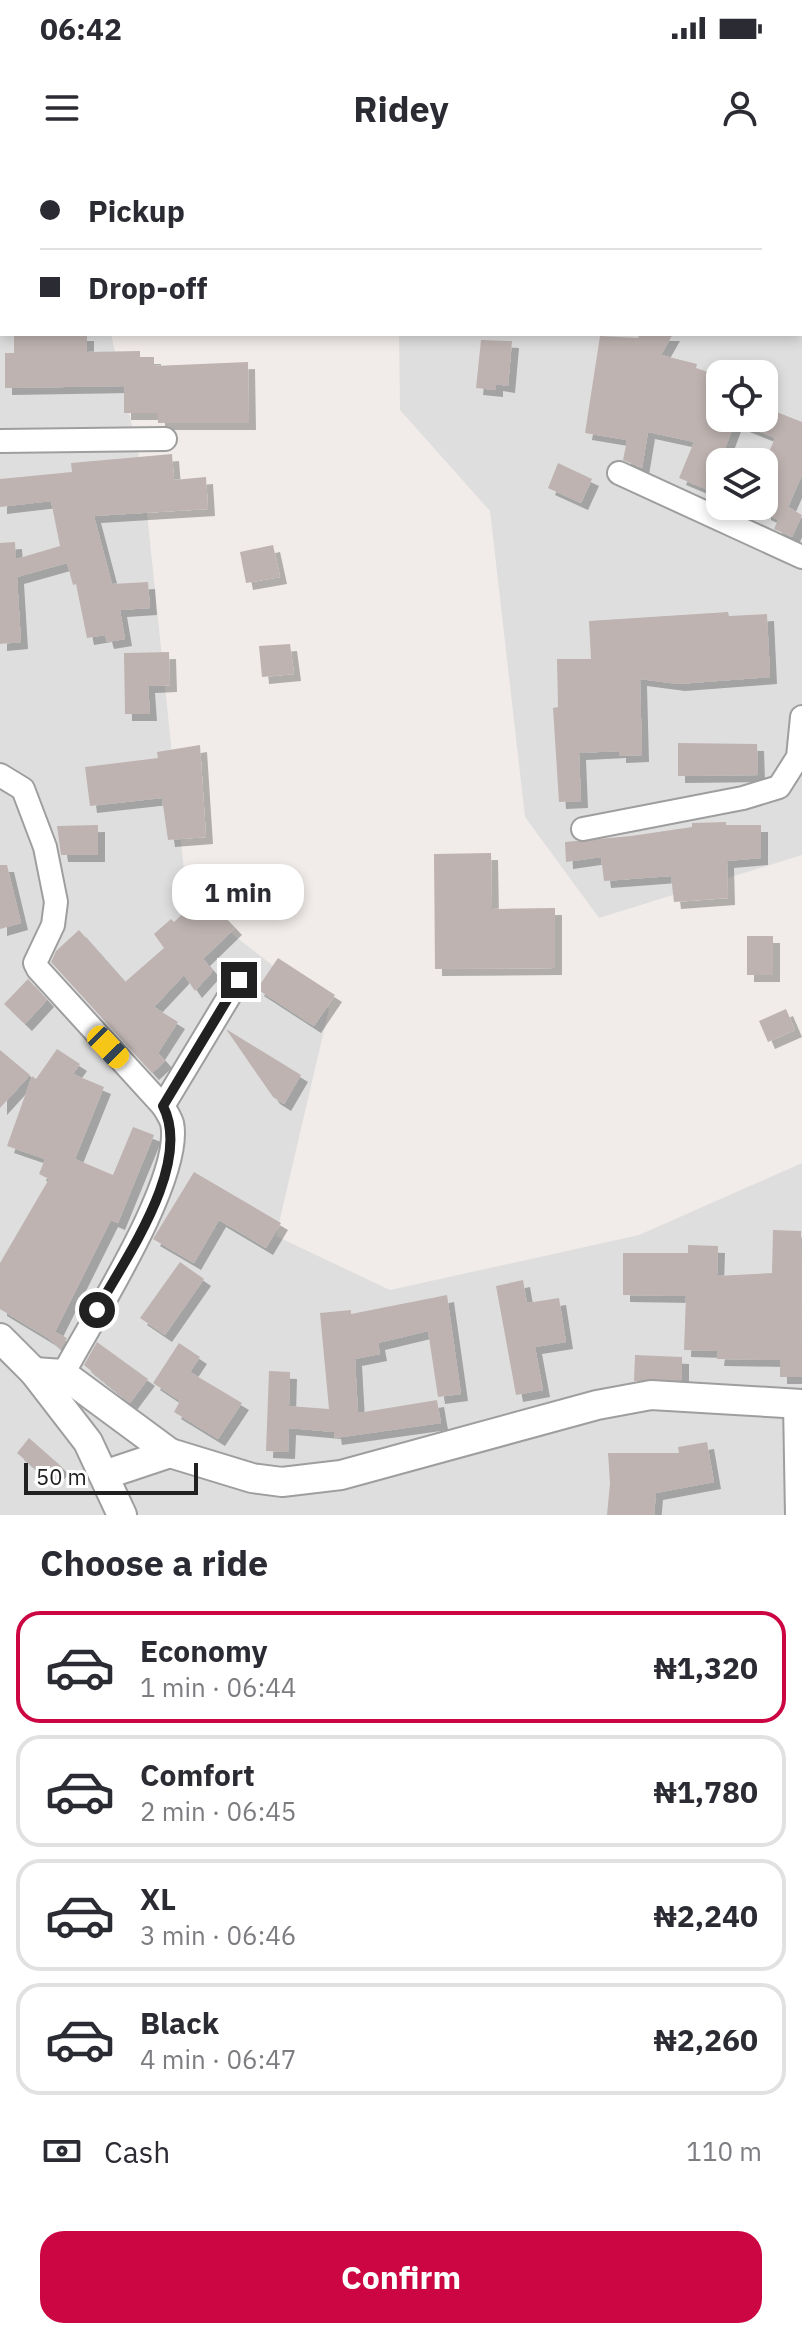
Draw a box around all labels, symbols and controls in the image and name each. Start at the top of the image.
text: 06:42 [40,9,122,48]
text: Ridey [353,85,449,132]
icon: menu [40,86,84,130]
icon: person [718,86,762,130]
text: Pickup [88,191,185,230]
text: Drop-off [88,268,207,307]
map controls [706,360,778,520]
button: locate [706,360,778,432]
button: layers [706,448,778,520]
callout: 1 min [173,864,305,920]
text: 1 min [204,875,272,909]
route end [221,962,257,998]
car [83,1021,133,1073]
route start [79,1292,115,1328]
scale bar [24,1459,198,1495]
text: 50 m [36,1462,87,1491]
text: Choose a ride [40,1539,268,1586]
icon: car [44,1631,116,1703]
text: Economy [140,1631,268,1670]
text: ₦1,320 [653,1648,758,1687]
text: 1 min · 06:44 [140,1670,296,1704]
icon: car [44,1755,116,1827]
text: Comfort [140,1755,255,1794]
text: ₦1,780 [653,1772,758,1811]
text: 2 min · 06:45 [140,1794,296,1828]
icon: car [44,1879,116,1951]
text: XL [140,1879,176,1918]
text: ₦2,240 [653,1896,758,1935]
text: 3 min · 06:46 [140,1918,296,1952]
icon: car [44,2003,116,2075]
text: Black [140,2003,219,2042]
text: ₦2,260 [653,2020,758,2059]
text: 4 min · 06:47 [140,2042,296,2076]
icon: cash [40,2129,84,2173]
text: Cash [104,2132,170,2171]
text: 110 m [686,2134,762,2168]
button: Confirm [40,2231,762,2323]

